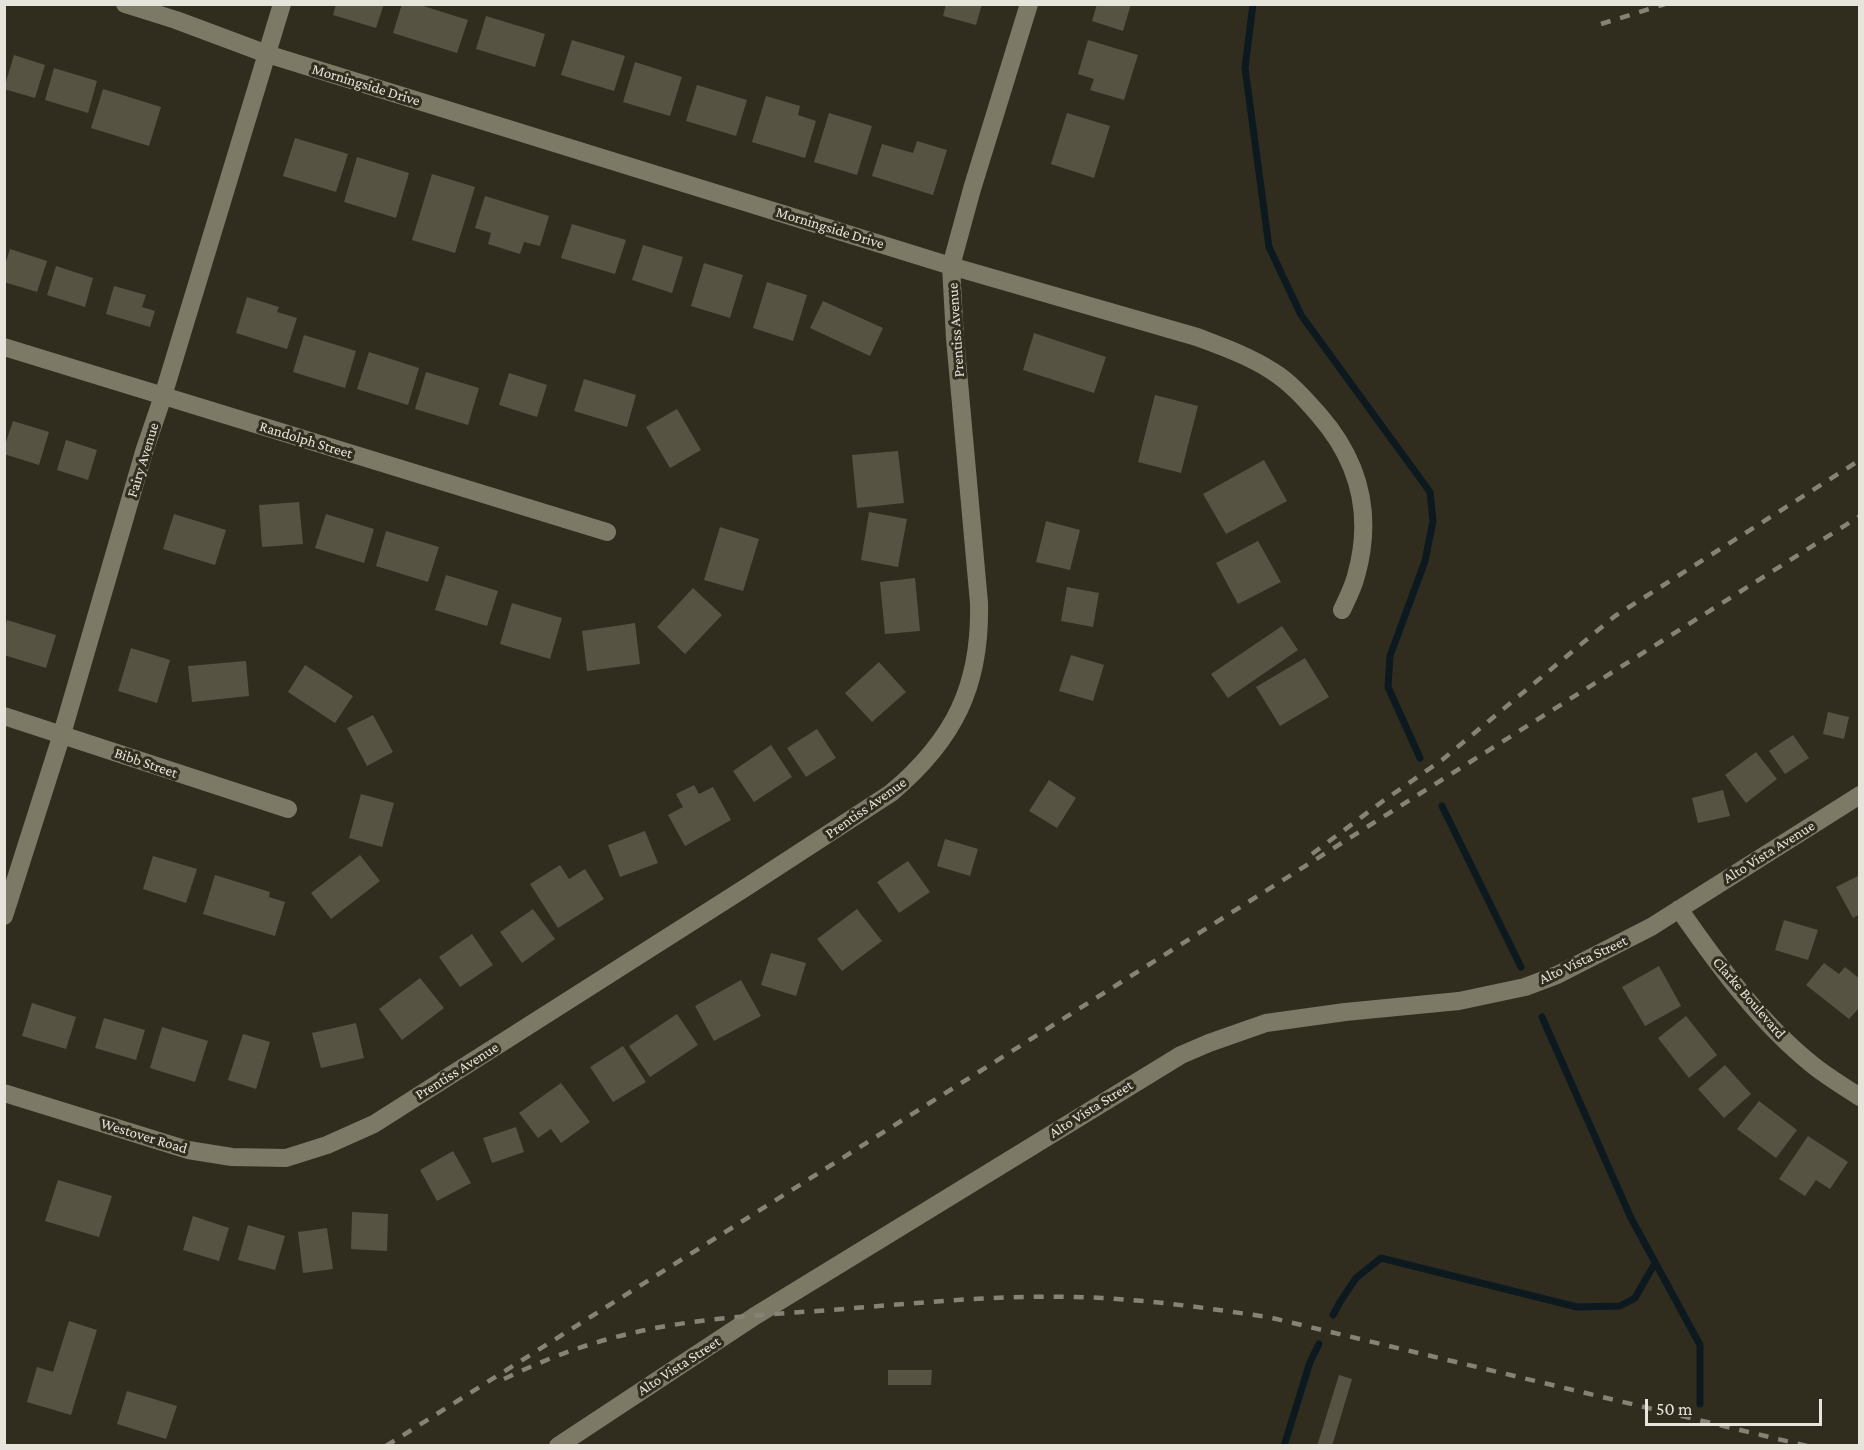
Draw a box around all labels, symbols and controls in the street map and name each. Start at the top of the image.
street label: Morningside Drive [310,60,422,110]
street label: Morningside Drive [774,203,886,253]
street label: Prentiss Avenue [944,282,968,378]
street label: Randolph Street [257,417,355,463]
street label: Fairy Avenue [123,420,163,500]
street label: Bibb Street [112,744,180,782]
street label: Prentiss Avenue [822,773,910,843]
street label: Alto Vista Avenue [1720,817,1818,887]
street label: Alto Vista Street [1536,932,1630,988]
street label: Clarke Boulevard [1709,954,1789,1042]
street label: Prentiss Avenue [412,1038,502,1104]
street label: Alto Vista Street [1046,1076,1136,1142]
street label: Westover Road [98,1114,190,1158]
street label: Alto Vista Street [634,1332,724,1400]
scale bar [1648,1387,1825,1425]
text: 50 m [1656,1399,1693,1419]

